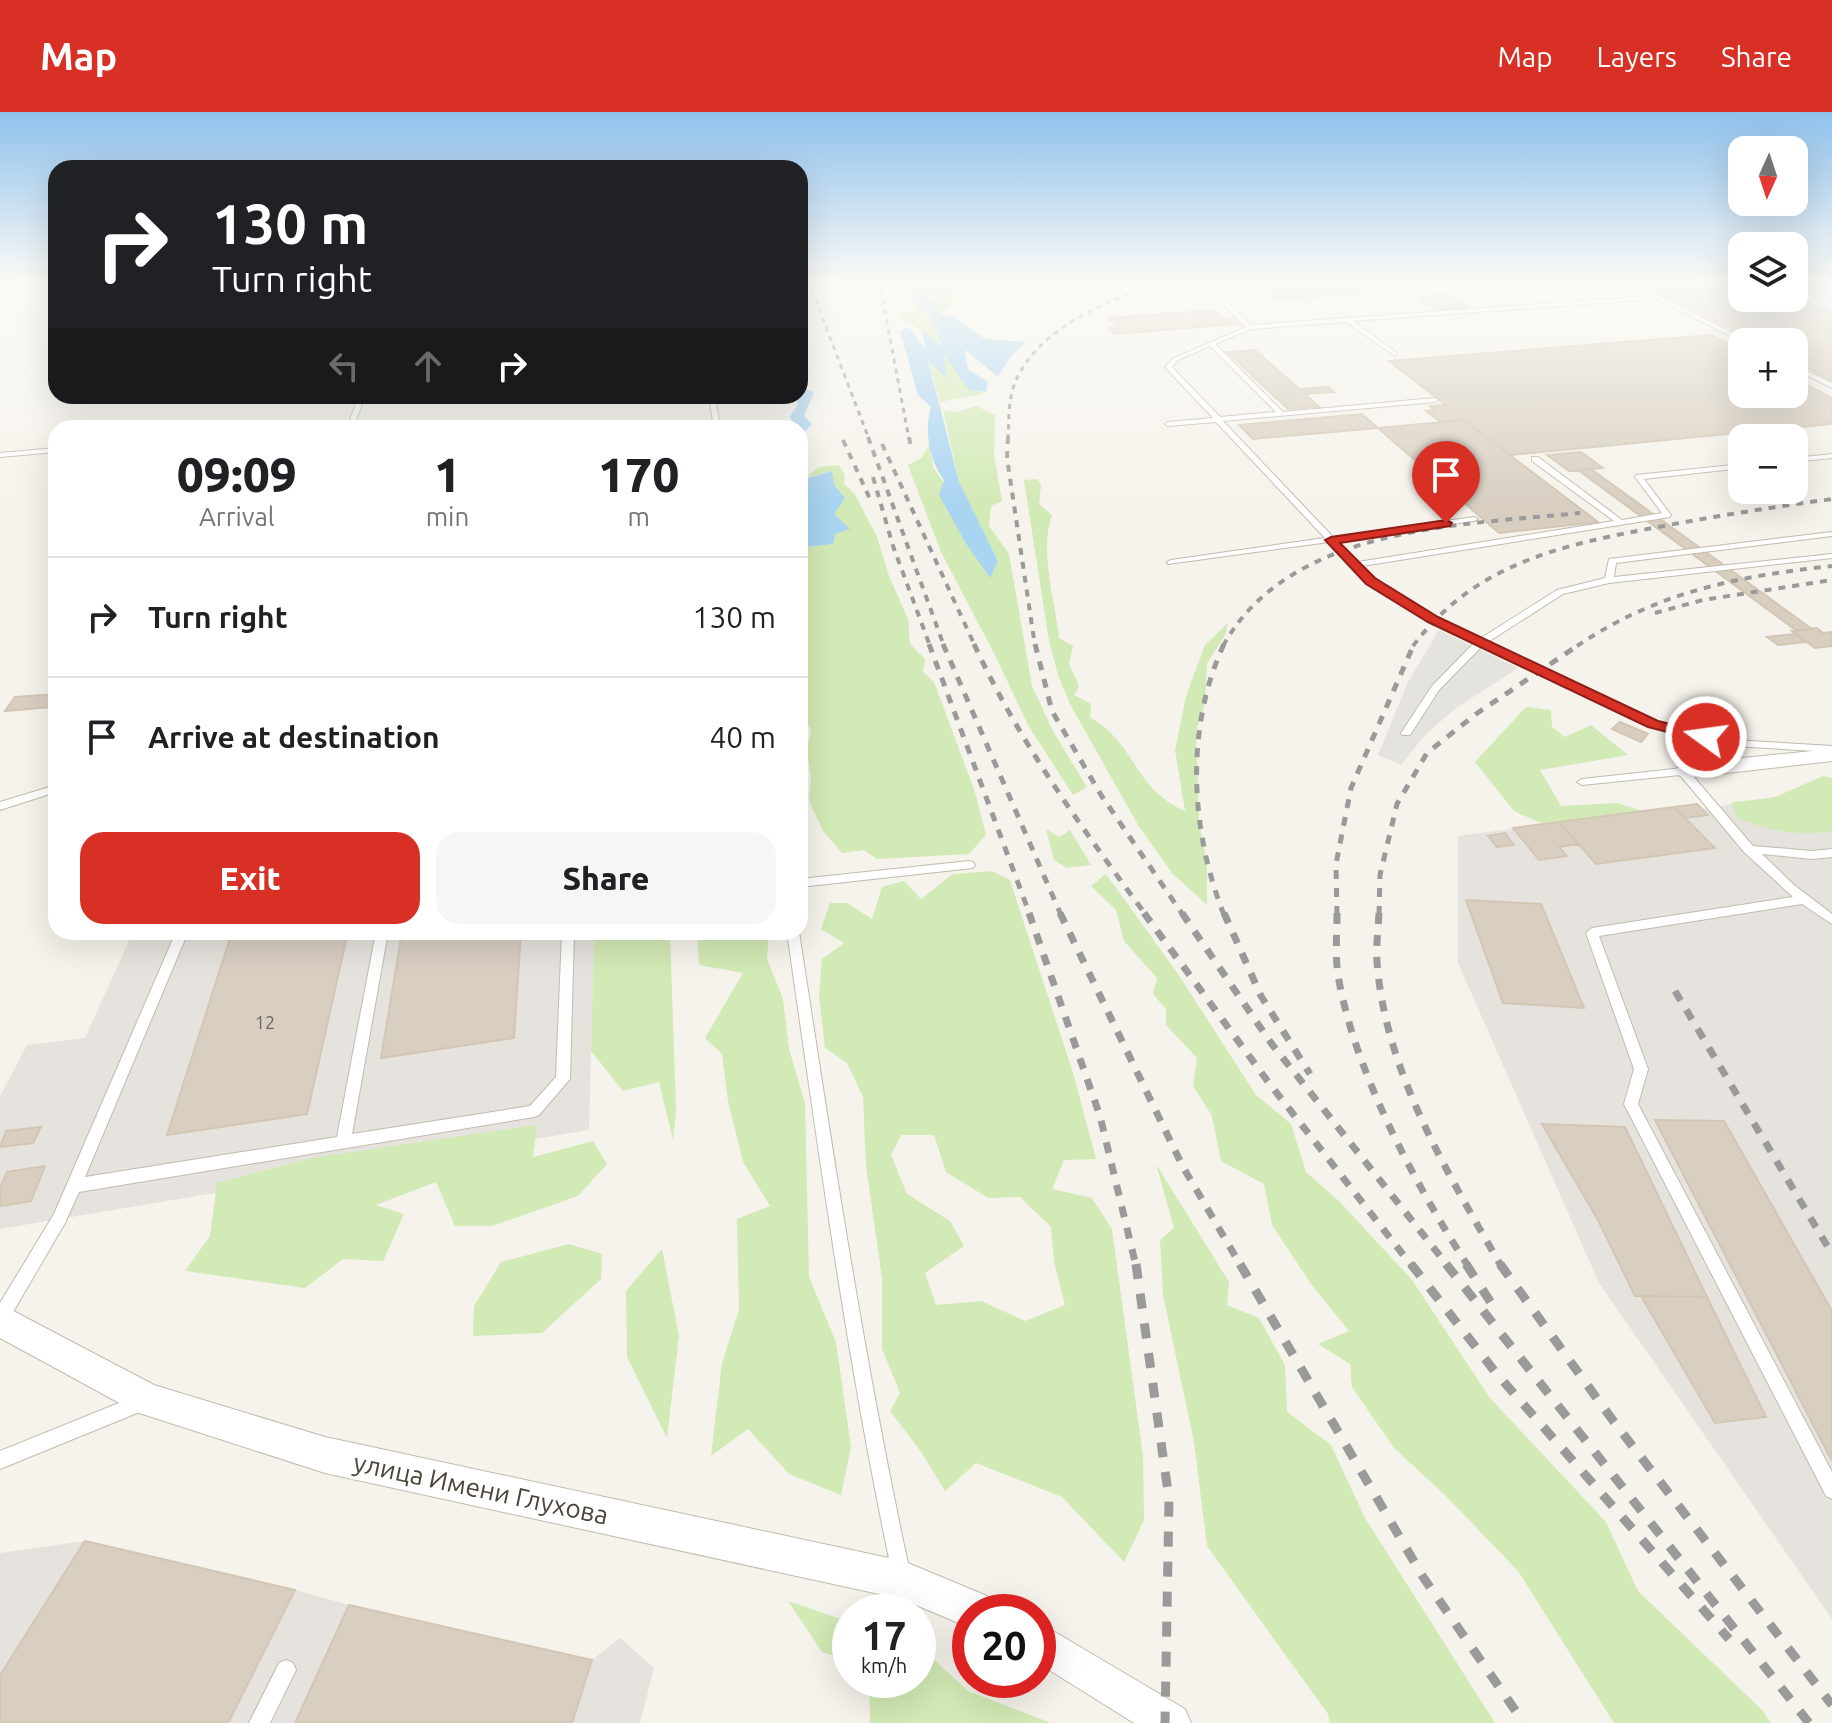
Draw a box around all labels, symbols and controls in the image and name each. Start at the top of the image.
text: Map [40,35,117,77]
text: Map [1497,41,1553,72]
text: Layers [1597,41,1677,72]
text: Share [1721,41,1792,72]
north arrow [1728,136,1808,216]
map controls [1728,136,1808,504]
icon: right [80,192,184,296]
text: 130 m [212,192,368,255]
button: layers [1728,232,1808,312]
text: Turn right [212,258,372,299]
button: + [1728,328,1808,408]
icon: left [322,344,366,388]
icon: ahead [406,344,450,388]
icon: right [490,344,534,388]
button: − [1728,424,1808,504]
pin [1412,441,1480,523]
text: 09:09 [177,447,297,501]
text: 1 [434,447,461,501]
text: 170 [598,447,679,501]
icon: arrive [1424,453,1468,497]
text: Arrival [199,502,275,531]
text: min [426,502,469,531]
text: m [627,502,650,531]
icon: right [80,595,124,639]
text: Turn right [148,600,288,634]
text: 130 m [692,600,776,634]
position arrow [1664,695,1748,779]
icon: arrive [80,715,124,759]
text: Arrive at destination [148,720,440,754]
text: 40 m [709,720,776,754]
button: Exit [80,832,420,924]
button: Share [436,832,776,924]
house number: 12 [255,1012,275,1032]
street label: улица Имени Глухова [351,1447,611,1530]
speed limit sign: 20 [952,1594,1056,1698]
text: 17 [861,1613,907,1658]
text: km/h [861,1654,907,1677]

